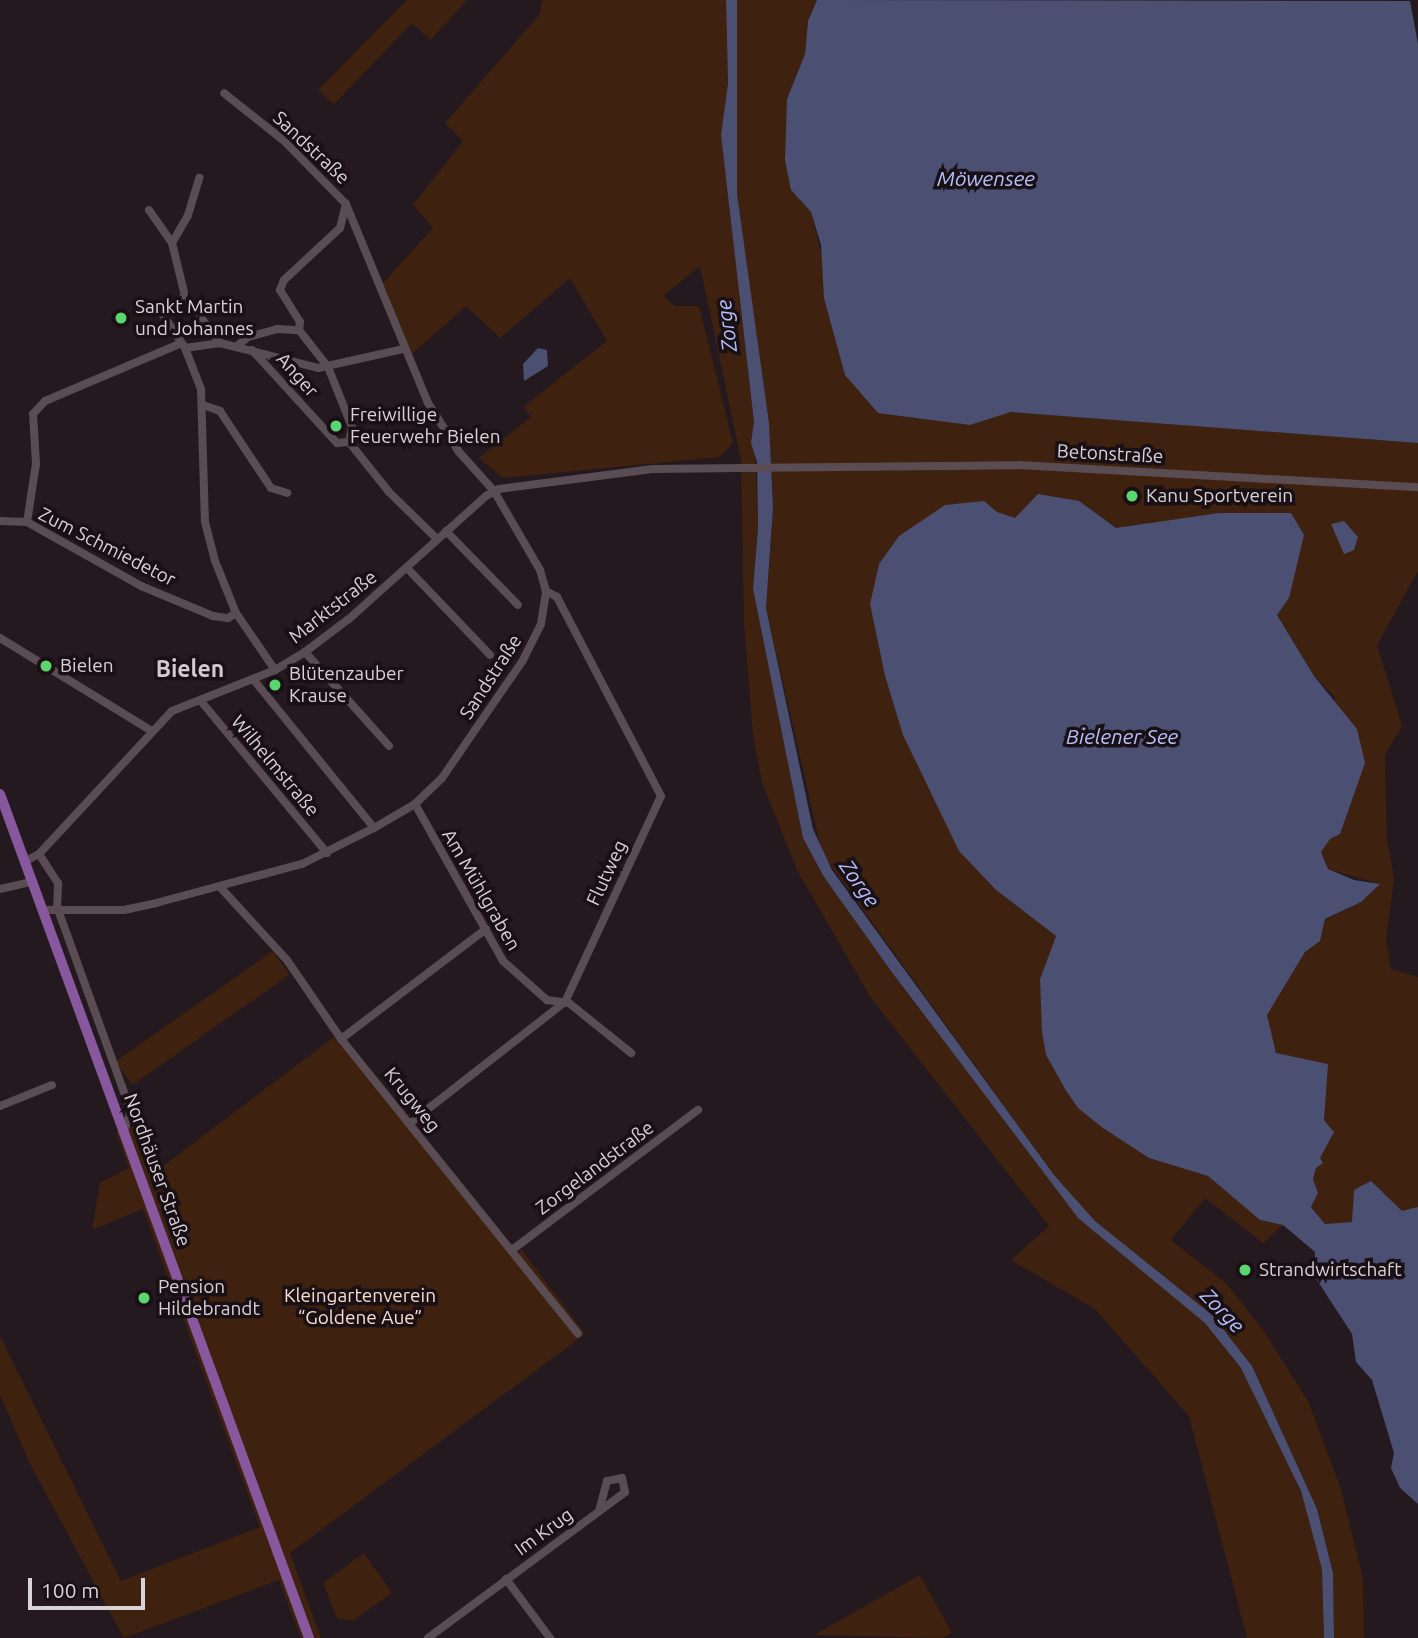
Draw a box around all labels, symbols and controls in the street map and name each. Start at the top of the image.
street label: Sandstraße [268,107,354,189]
water label: Möwensee [937,165,1035,191]
place label: Sankt Martin und Johannes [135,296,254,340]
water label: Zorge [710,298,742,354]
marker: Sankt Martin und Johannes [113,310,129,326]
street label: Anger [271,348,323,402]
place label: Freiwillige Feuerwehr Bielen [350,404,500,448]
marker: Freiwillige Feuerwehr Bielen [328,418,344,434]
street label: Betonstraße [1056,440,1164,468]
place label: Kanu Sportverein [1146,485,1293,507]
marker: Kanu Sportverein [1124,488,1140,504]
street label: Zum Schmiedetor [35,503,179,591]
street label: Marktstraße [285,566,381,648]
street label: Sandstraße [455,630,527,724]
place label: Bielen [60,655,113,677]
district label: Bielen [156,655,224,683]
marker: Bielen [38,658,54,674]
place label: Blütenzauber Krause [289,663,404,707]
marker: Blütenzauber Krause [267,677,283,693]
street label: Wilhelmstraße [226,711,324,821]
water label: Bielener See [1066,723,1178,749]
street label: Am Mühlgraben [437,825,525,955]
street label: Flutweg [582,837,632,909]
water label: Zorge [835,854,885,912]
street label: Krugweg [379,1063,445,1137]
street label: Nordhäuser Straße [119,1090,195,1250]
street label: Zorgelandstraße [532,1116,658,1220]
place label: Strandwirtschaft [1259,1259,1402,1281]
marker: Strandwirtschaft [1237,1262,1253,1278]
place label: Pension Hildebrandt [158,1276,260,1320]
water label: Zorge [1196,1282,1250,1338]
park label: Kleingartenverein “Goldene Aue” [284,1285,436,1329]
marker: Pension Hildebrandt [136,1290,152,1306]
street label: Im Krug [511,1503,577,1561]
scale bar [32,1564,149,1608]
text: 100 m [41,1578,99,1602]

